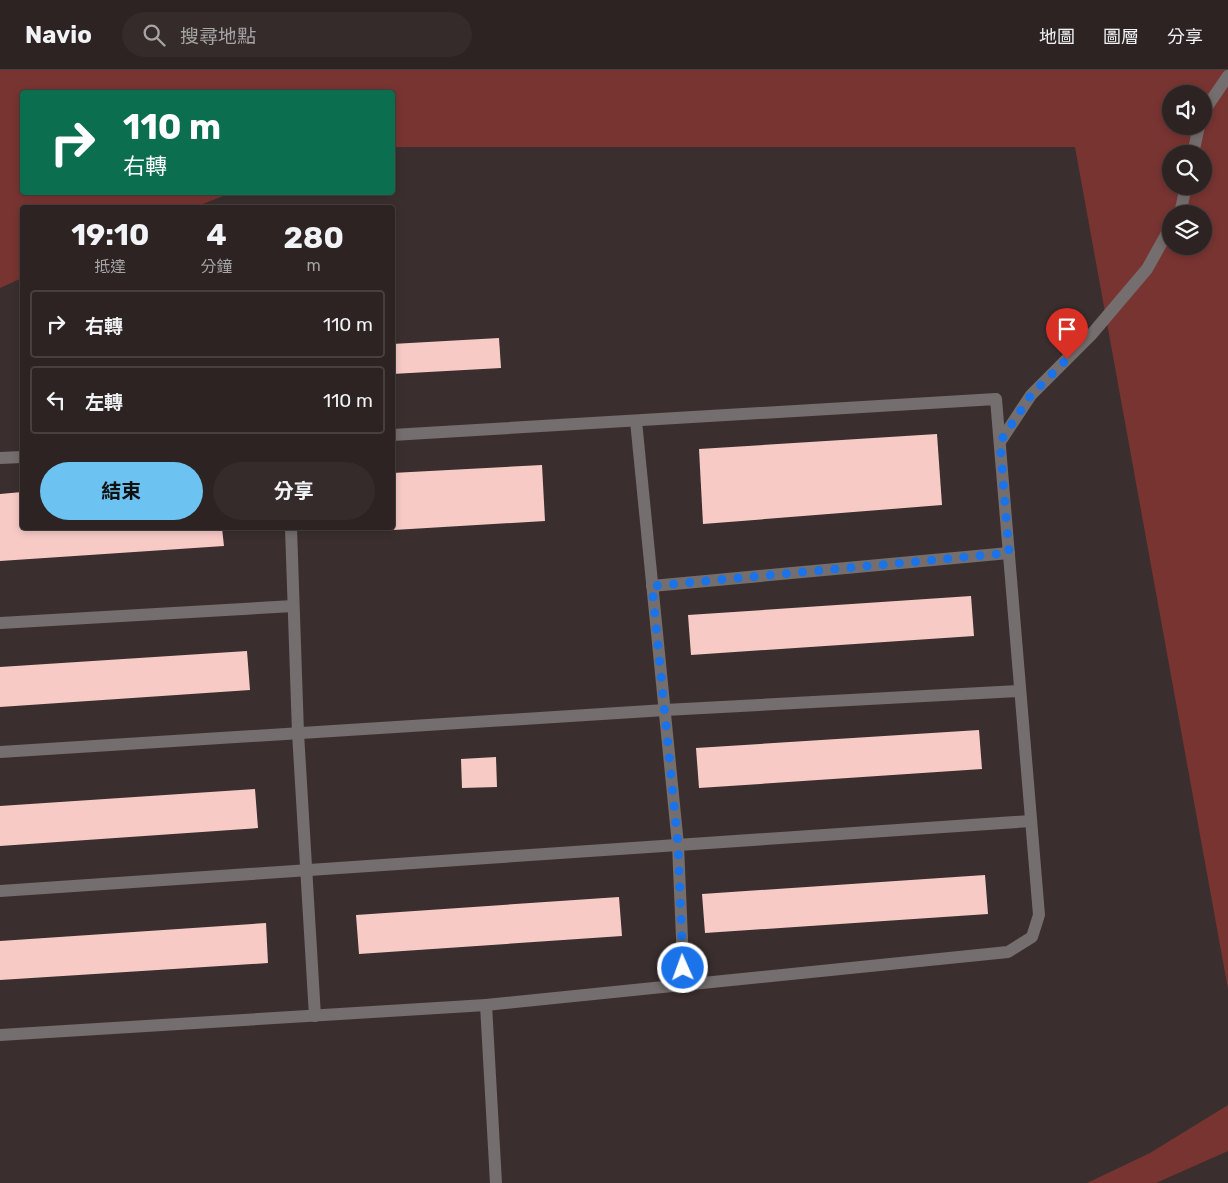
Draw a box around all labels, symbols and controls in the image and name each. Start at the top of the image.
search box [122,12,472,57]
text: Navio [25,21,92,49]
icon: search [140,21,168,49]
text: 搜尋地點 [180,25,256,48]
text: 地圖 [1039,26,1075,48]
text: 圖層 [1103,26,1139,48]
text: 分享 [1167,26,1203,48]
map controls [1162,85,1212,255]
button: sound [1162,85,1212,135]
text: 110 m [123,106,221,148]
icon: right [40,110,105,175]
button: search [1162,145,1212,195]
text: 右轉 [123,153,167,180]
button: layers [1162,205,1212,255]
text: 19:10 [71,217,149,253]
text: 4 [206,217,227,253]
text: 280 [284,220,344,256]
text: m [307,256,321,275]
text: 抵達 [94,257,126,276]
text: 分鐘 [200,257,232,276]
pin [1046,308,1088,359]
icon: right [42,310,70,338]
text: 110 m [323,313,373,336]
text: 右轉 [85,315,123,338]
icon: arrive [1053,315,1081,343]
icon: left [42,386,70,414]
text: 110 m [323,389,373,412]
text: 左轉 [85,391,123,414]
button: 結束 [40,462,203,520]
button: 分享 [213,462,375,520]
position arrow [656,941,708,993]

